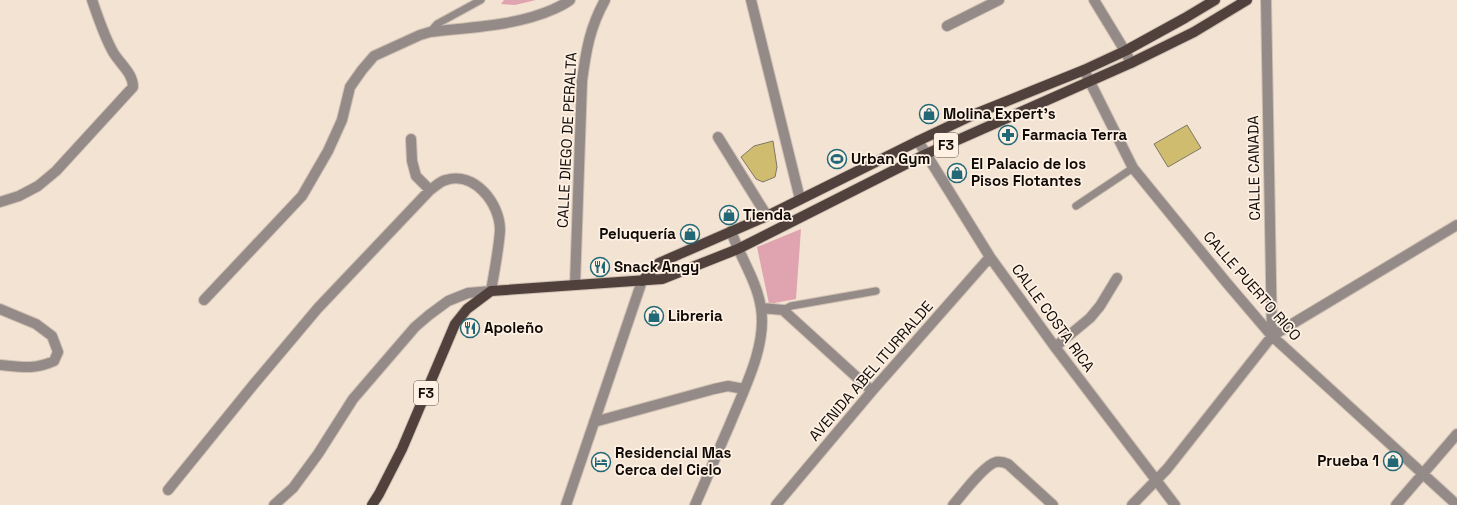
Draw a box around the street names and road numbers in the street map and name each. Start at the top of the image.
street label: CALLE DIEGO DE PERALTA [552,51,581,228]
street label: CALLE CANADA [1243,115,1264,221]
road number: F3 [934,133,958,157]
street label: CALLE PUERTO RICO [1199,227,1305,345]
street label: CALLE COSTA RICA [1008,260,1099,376]
street label: AVENIDA ABEL ITURRALDE [805,297,937,445]
road number: F3 [414,381,438,405]

